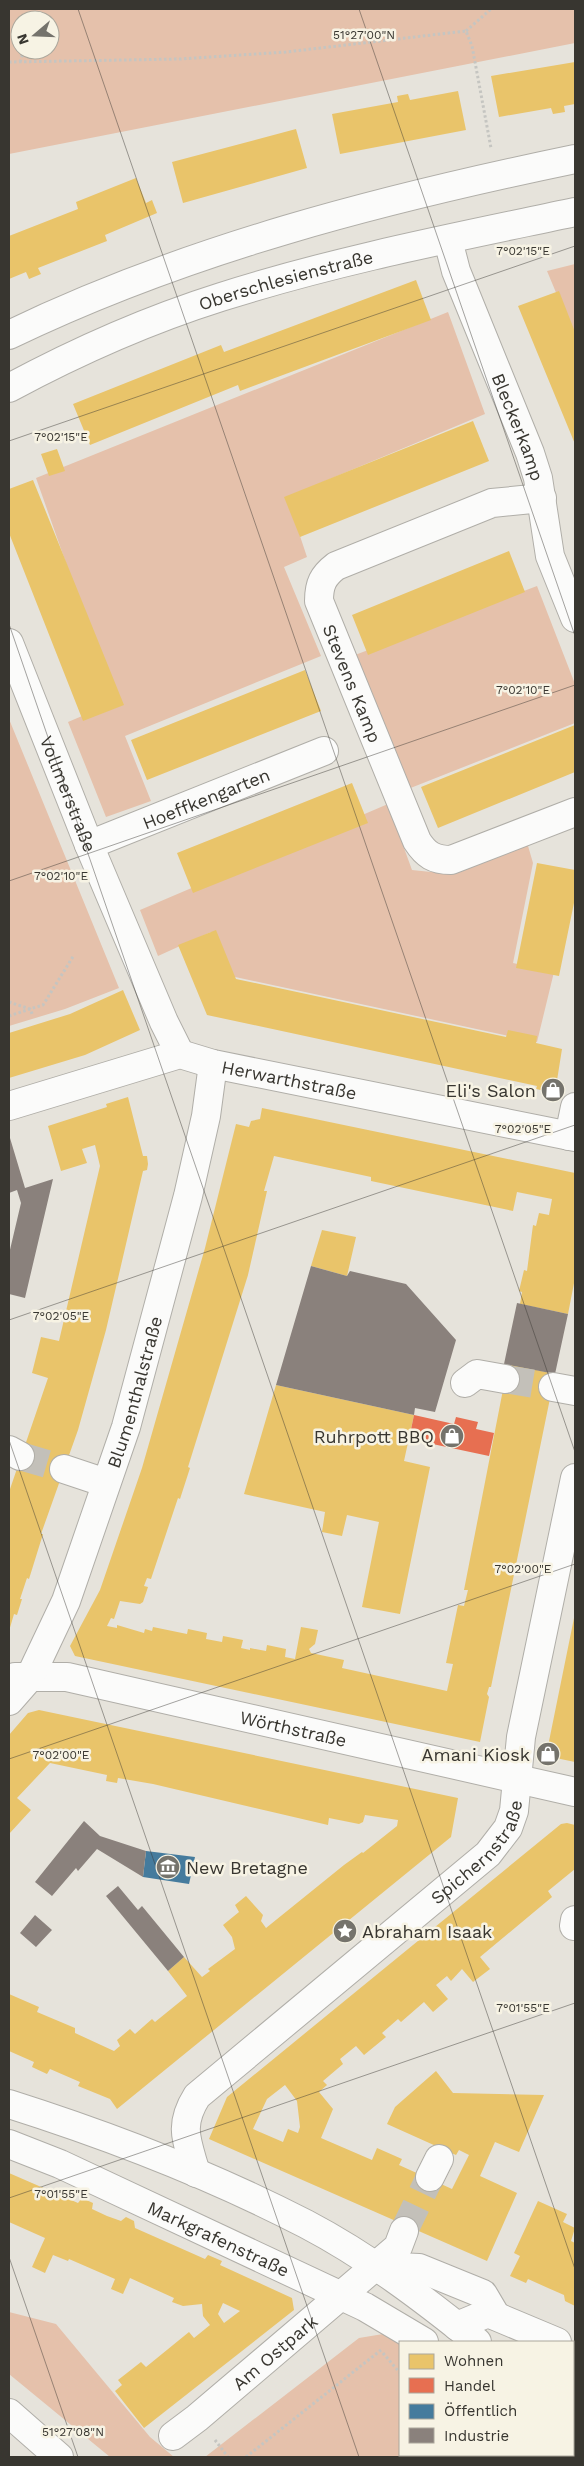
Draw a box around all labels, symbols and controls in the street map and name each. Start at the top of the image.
north arrow [10,10,60,60]
text: 51°27'00"N [333,28,395,42]
text: N [13,32,32,47]
text: 7°02'15"E [496,244,550,258]
street label: Oberschlesienstraße [196,245,375,314]
street label: Bleckerkamp [488,370,549,483]
text: 7°02'15"E [34,430,88,444]
street label: Stevens Kamp [319,621,386,745]
text: 7°02'10"E [496,683,550,697]
street label: Vollmerstraße [36,733,101,855]
street label: Hoeffkengarten [139,763,273,833]
text: 7°02'10"E [34,869,88,883]
street label: Herwarthstraße [220,1056,359,1103]
shop icon: Eli's Salon [540,1077,566,1103]
place label: Eli's Salon [446,1080,536,1101]
text: 7°02'05"E [495,1122,552,1136]
text: 7°02'05"E [33,1309,90,1323]
street label: Blumenthalstraße [102,1314,166,1471]
shop icon: Ruhrpott BBQ [439,1423,465,1449]
place label: Ruhrpott BBQ [314,1426,434,1447]
text: 7°02'00"E [495,1562,552,1576]
street label: Wörthstraße [238,1706,349,1750]
shop icon: Amani Kiosk [535,1741,561,1767]
place label: Amani Kiosk [422,1744,530,1765]
text: 7°02'00"E [33,1748,90,1762]
street label: Spichernstraße [426,1799,525,1908]
museum icon: New Bretagne [155,1854,181,1880]
place label: New Bretagne [186,1857,308,1878]
place icon: Abraham Isaak [332,1918,358,1944]
place label: Abraham Isaak [362,1921,492,1942]
text: 7°01'55"E [496,2001,550,2015]
text: 7°01'55"E [34,2187,88,2201]
street label: Markgrafenstraße [144,2196,293,2281]
street label: Am Ostpark [228,2310,321,2394]
legend [399,2341,574,2456]
text: Wohnen [444,2352,503,2370]
text: Handel [444,2377,496,2395]
text: Öffentlich [444,2402,517,2420]
text: 51°27'08"N [42,2425,104,2439]
text: Industrie [444,2427,509,2445]

